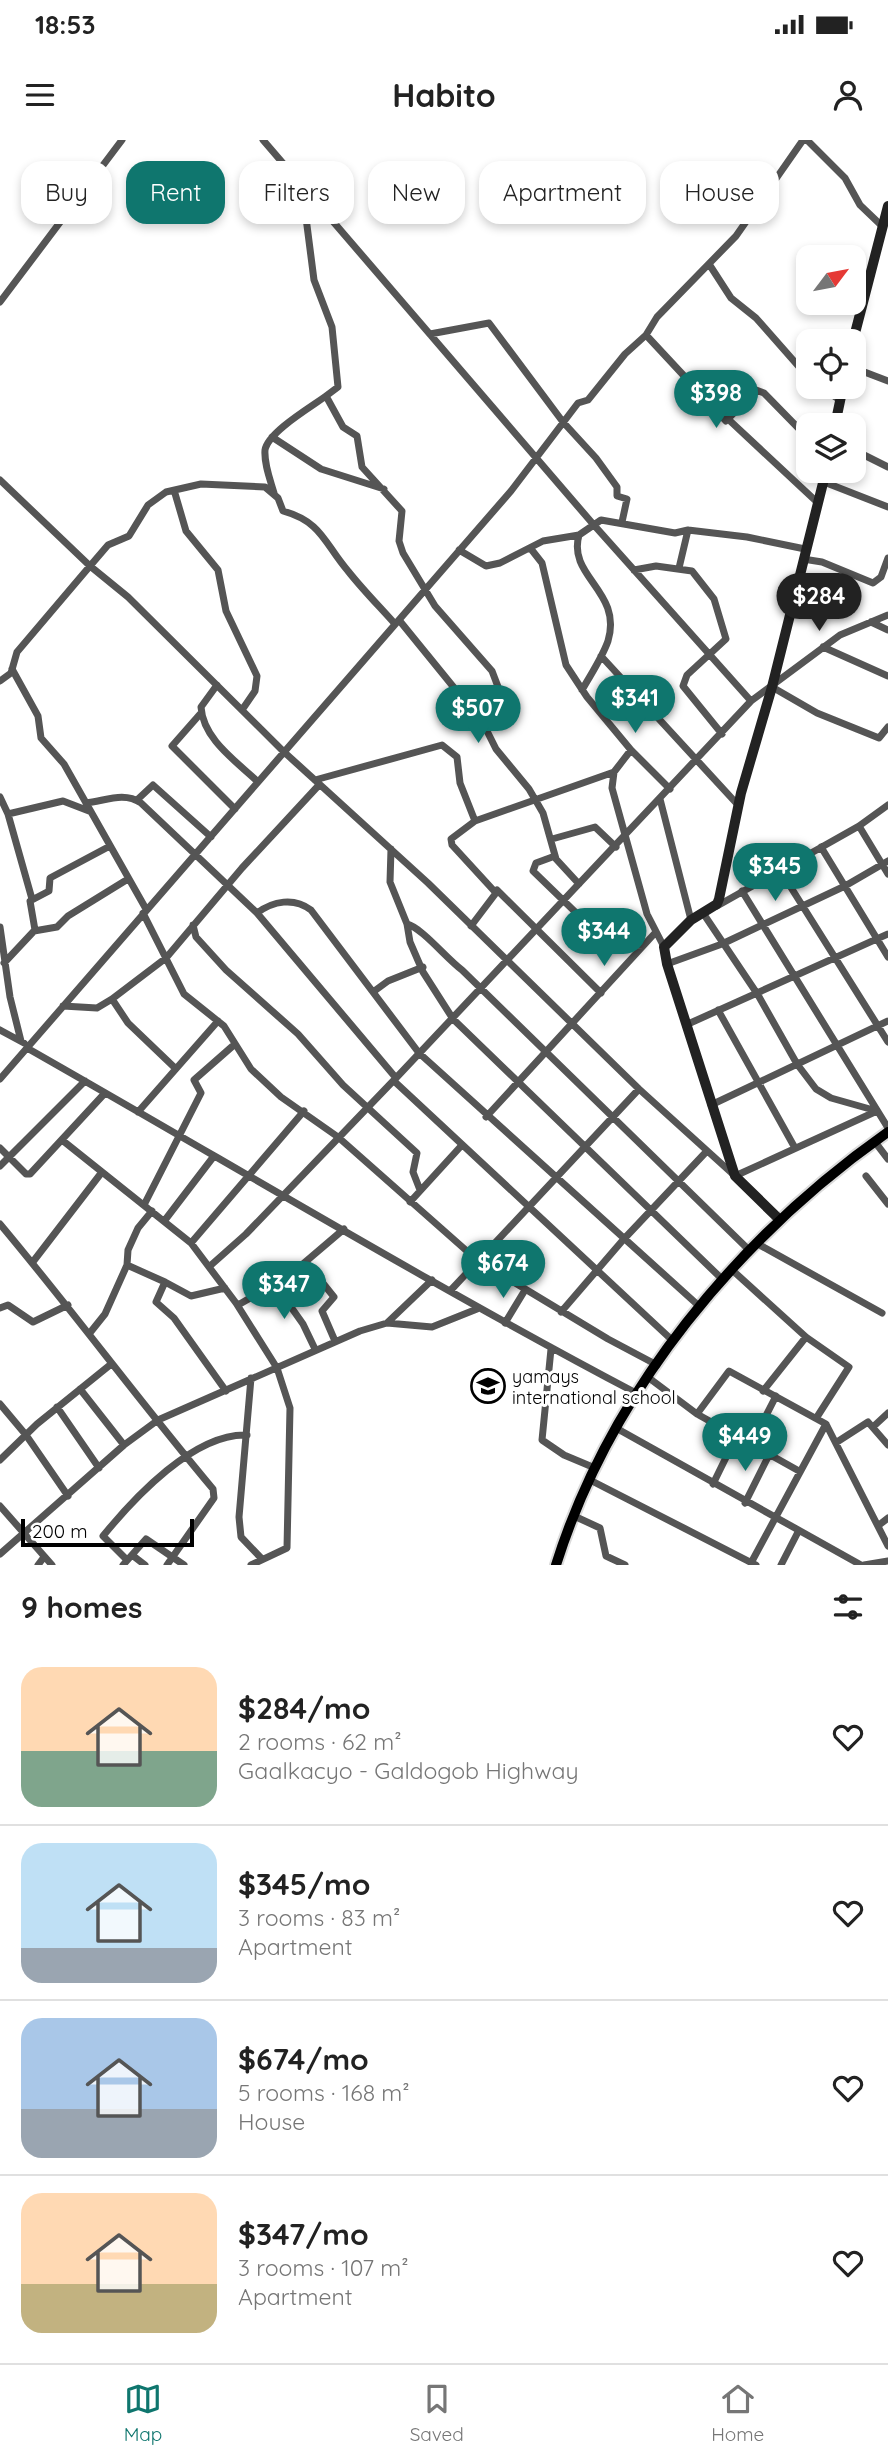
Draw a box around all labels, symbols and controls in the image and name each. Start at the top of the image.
text: 18:53 [35,8,95,41]
text: Habito [392,75,496,115]
icon: menu [21,76,59,114]
icon: person [829,76,867,114]
chip: Buy [21,161,112,224]
chip: Rent [126,161,225,224]
chip: Filters [239,161,354,224]
chip: New [368,161,465,224]
chip: Apartment [479,161,646,224]
chip: House [660,161,779,224]
north arrow [796,245,866,315]
map controls [796,245,866,483]
button: locate [796,329,866,399]
pin: $398 [675,370,757,430]
text: $398 [690,378,742,407]
button: layers [796,413,866,483]
pin: $284 [778,574,860,633]
text: $284 [793,581,845,610]
pin: $341 [594,676,676,735]
text: $341 [611,683,659,712]
pin: $507 [437,686,519,745]
text: $507 [452,693,504,722]
pin: $345 [734,844,816,903]
text: $345 [749,851,801,880]
pin: $344 [563,908,645,968]
text: $344 [577,916,631,945]
pin: $674 [462,1240,544,1300]
text: $674 [477,1248,529,1277]
pin: $347 [243,1262,325,1321]
text: $347 [258,1269,310,1298]
place label: yamays international school [512,1365,676,1409]
school or university icon: yamays international school [469,1367,507,1405]
pin: $449 [704,1414,786,1473]
text: $449 [718,1421,772,1450]
scale bar [21,1516,194,1548]
text: 200 m [32,1519,88,1543]
text: 9 homes [21,1588,143,1626]
icon: filters [829,1588,867,1626]
text: $284/mo [238,1689,370,1727]
icon: home [77,1695,161,1779]
icon: heart [829,1718,867,1756]
text: 2 rooms · 62 m² [238,1727,402,1756]
text: Gaalkacyo - Galdogob Highway [238,1756,579,1785]
text: $345/mo [238,1865,370,1903]
icon: home [77,1871,161,1955]
icon: heart [829,1894,867,1932]
text: 3 rooms · 83 m² [238,1903,400,1932]
text: Apartment [238,1932,352,1961]
text: $674/mo [238,2040,369,2078]
icon: home [77,2046,161,2130]
icon: heart [829,2069,867,2107]
text: 5 rooms · 168 m² [238,2078,410,2107]
text: House [238,2107,305,2136]
text: $347/mo [238,2215,369,2253]
icon: home [77,2221,161,2305]
icon: heart [829,2244,867,2282]
text: 3 rooms · 107 m² [238,2253,409,2282]
text: Apartment [238,2282,352,2311]
tab: Map [124,2380,162,2446]
tab: Saved [410,2380,464,2446]
tab: Home [711,2380,764,2446]

